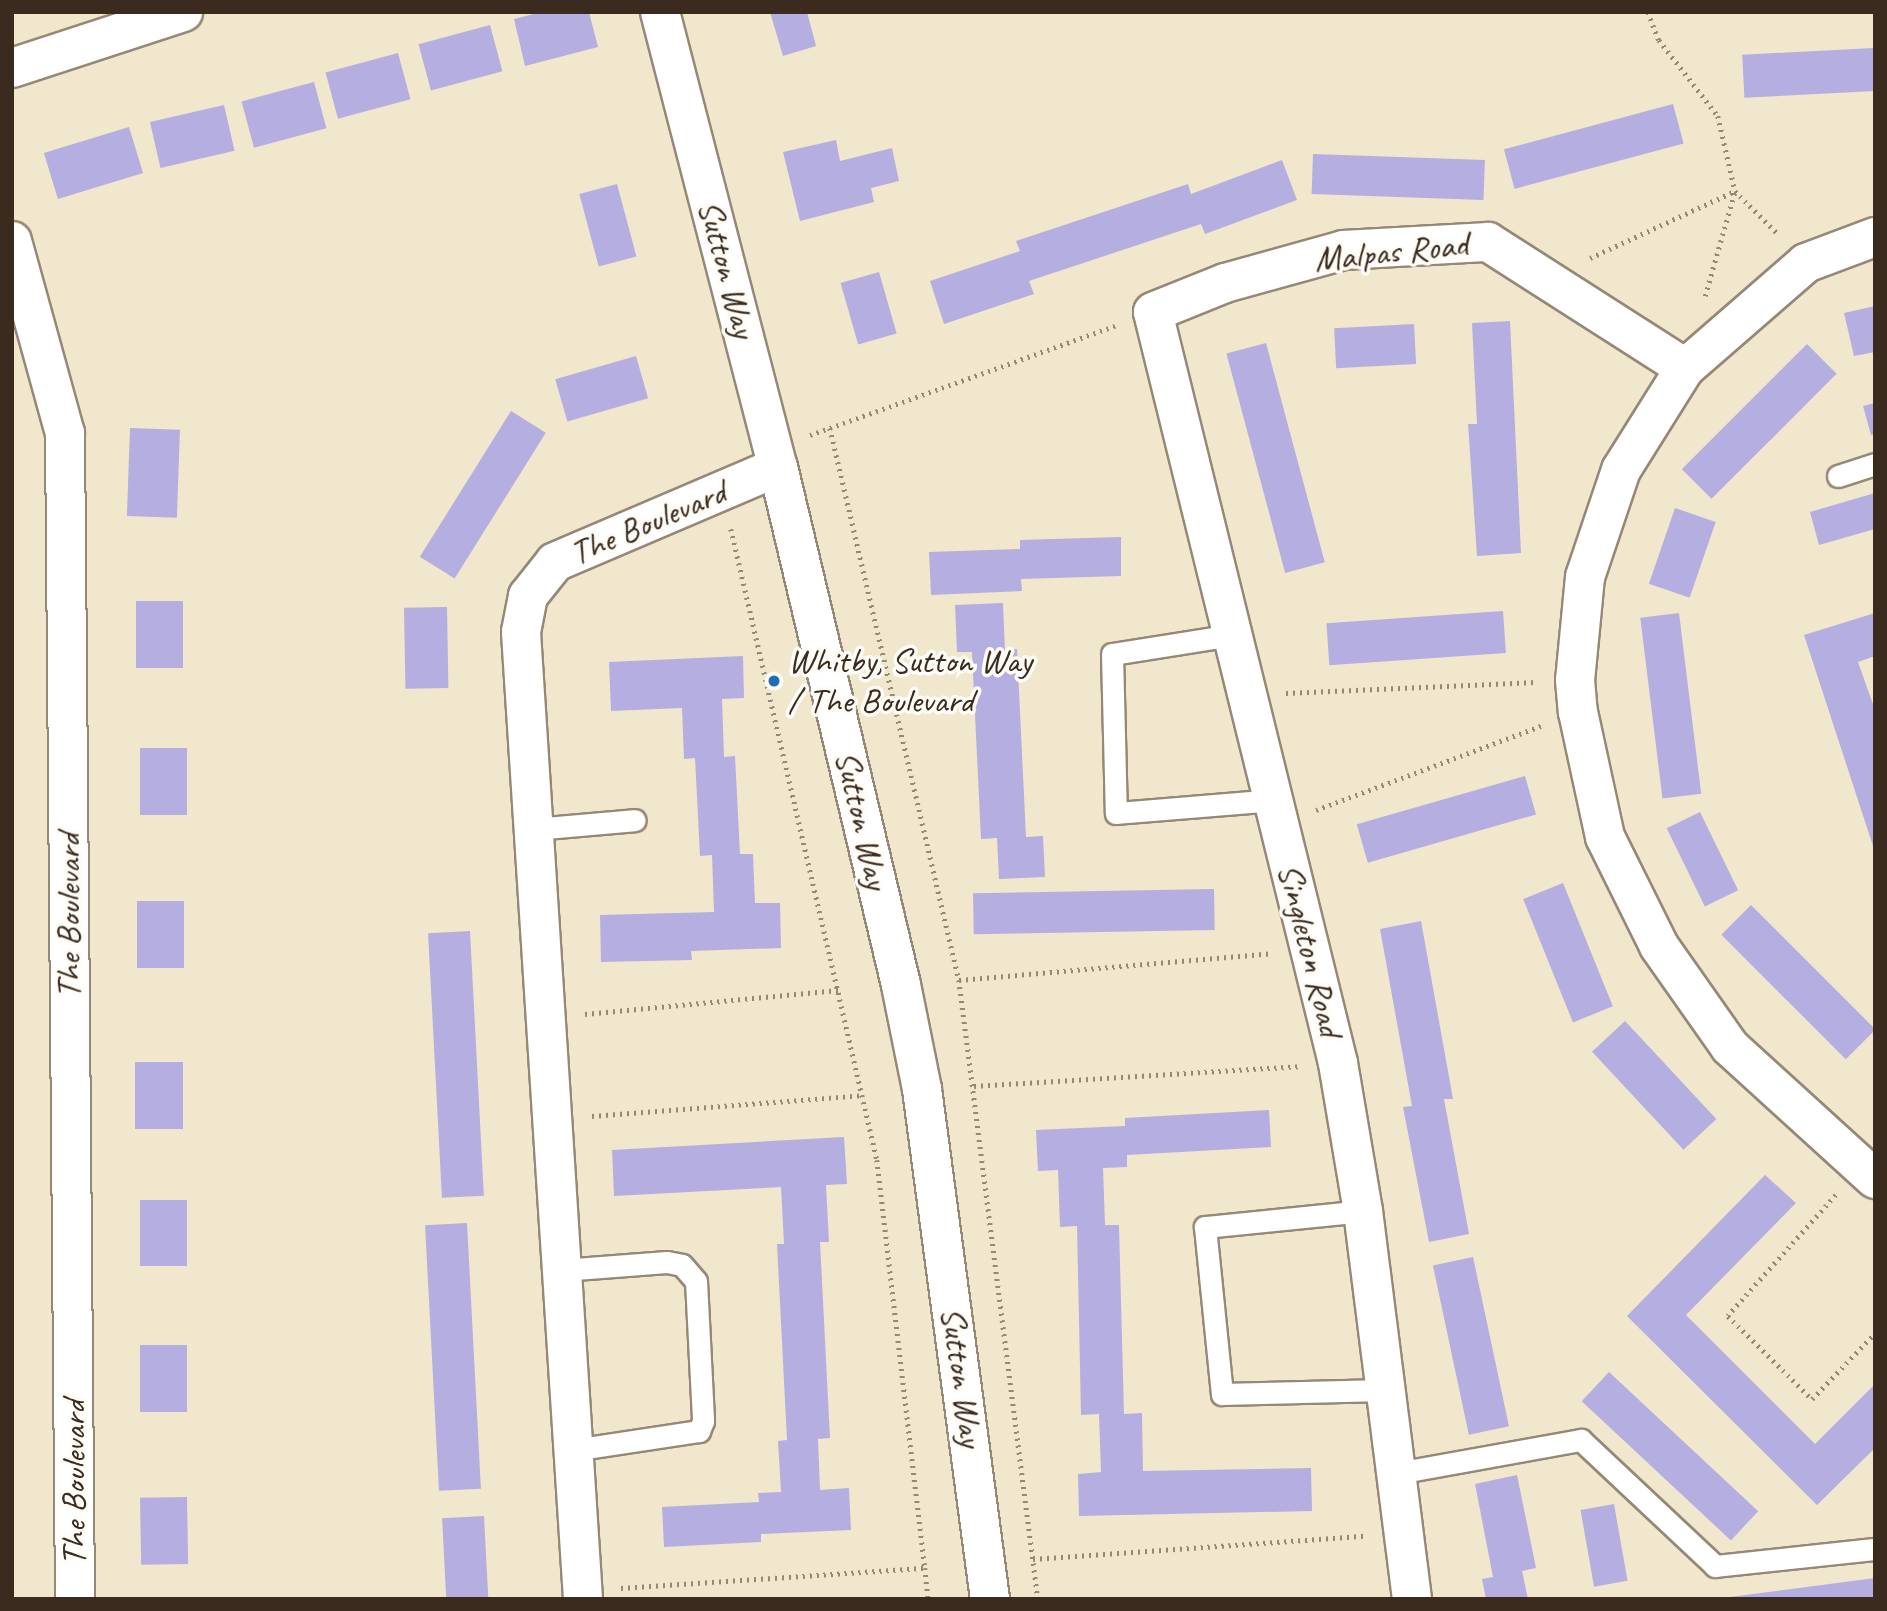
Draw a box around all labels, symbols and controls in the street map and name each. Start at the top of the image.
street label: Sutton Way [689,196,765,342]
street label: Malpas Road [1313,223,1469,281]
street label: The Boulevard [563,471,733,575]
place label: Whitby, Sutton Way / The Boulevard [788,640,1032,722]
marker: Whitby, Sutton Way / The Boulevard [766,673,782,689]
street label: Sutton Way [826,747,898,893]
street label: The Boulevard [48,833,90,999]
street label: Singleton Road [1268,859,1352,1041]
street label: Sutton Way [931,1304,993,1450]
street label: The Boulevard [53,1400,95,1566]

